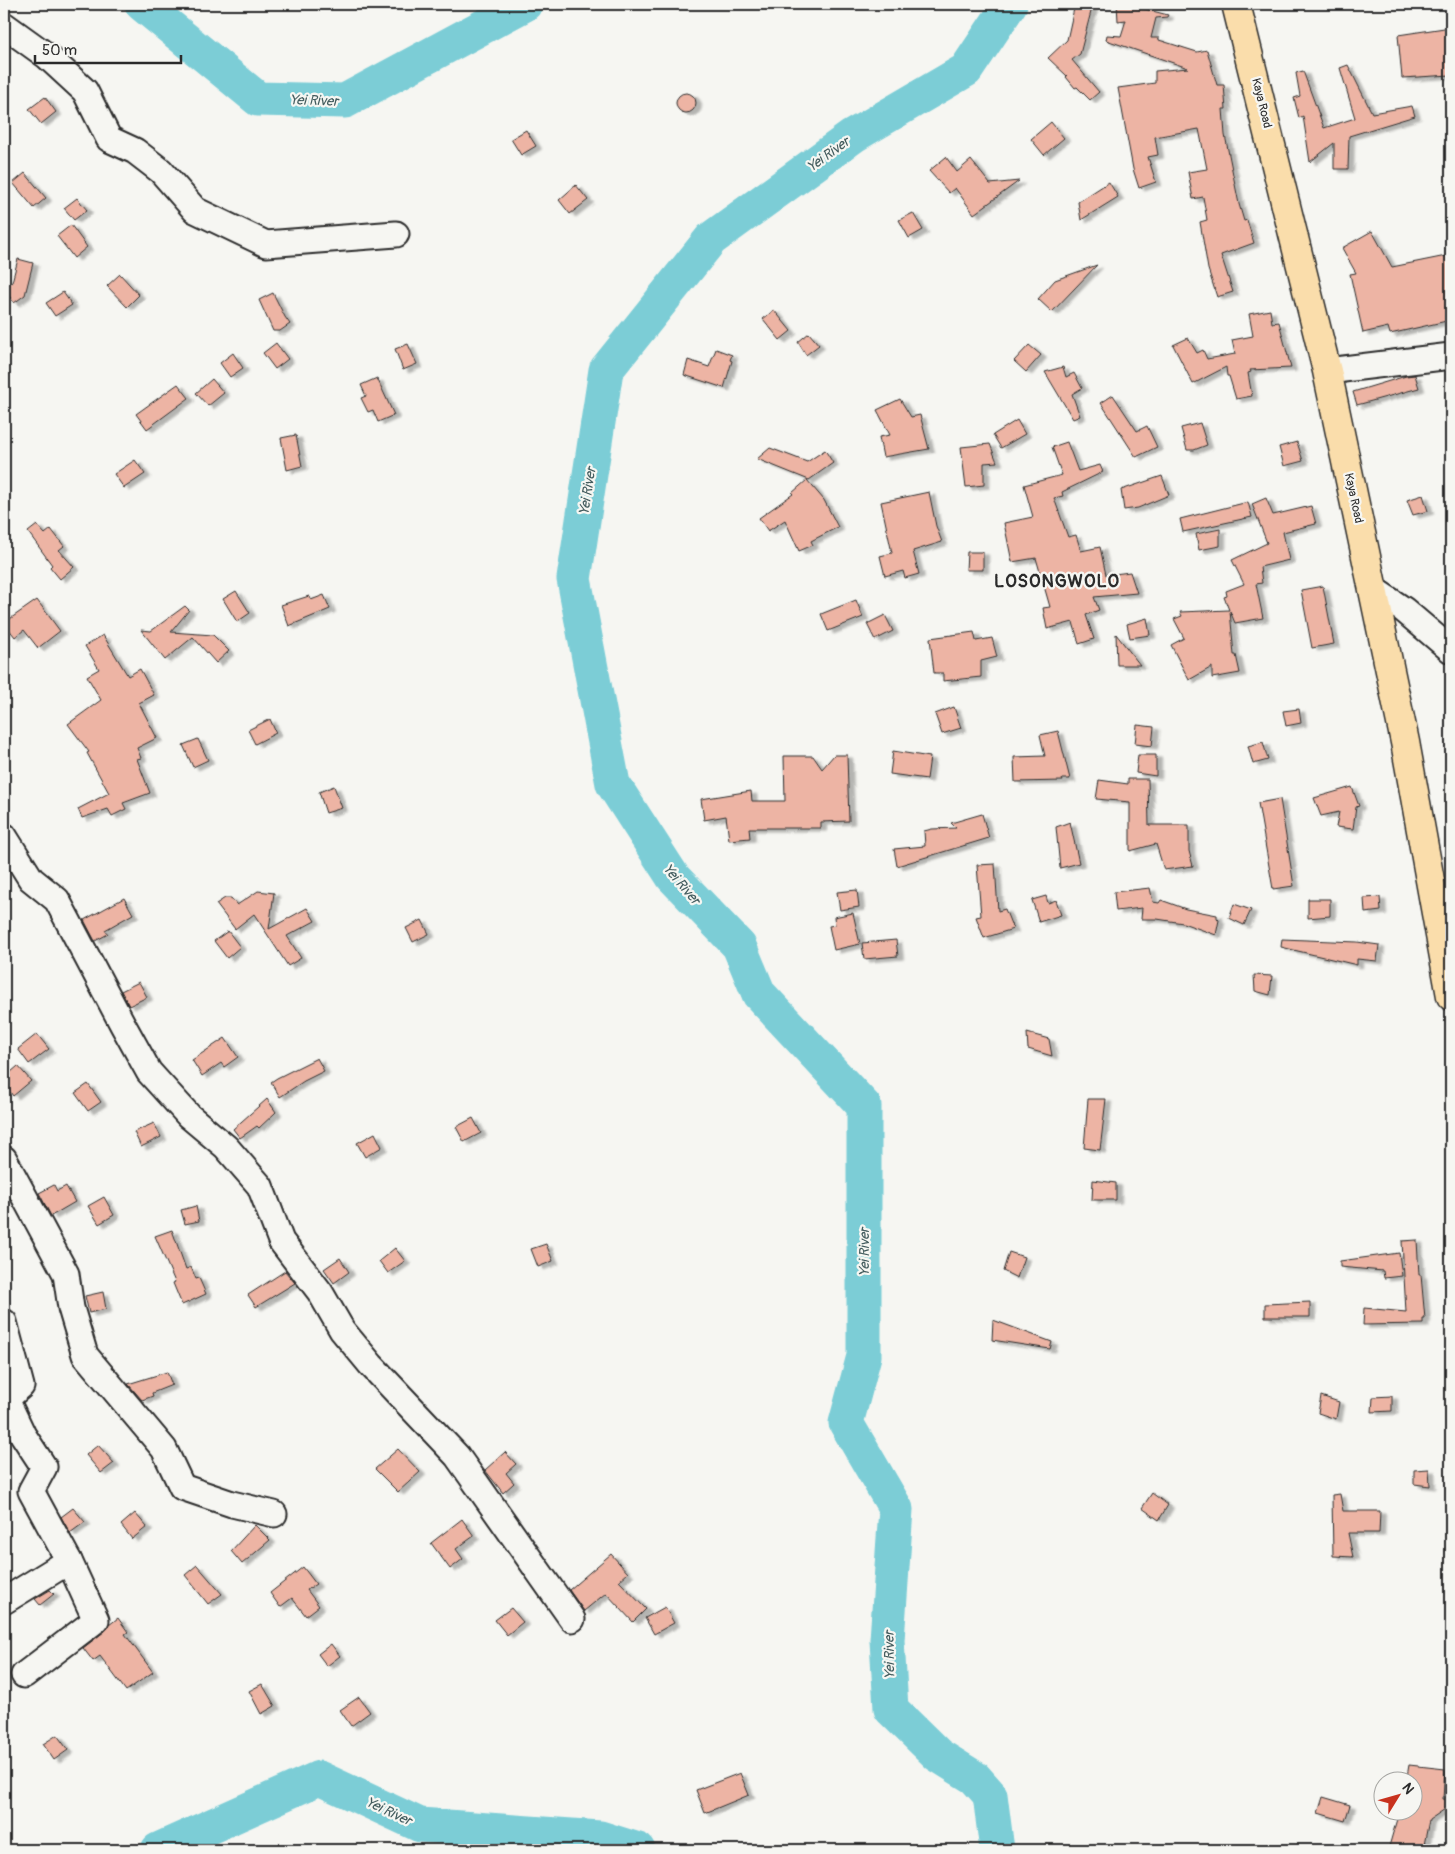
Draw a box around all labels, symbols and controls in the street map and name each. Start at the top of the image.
scale bar [35,32,181,64]
text: 50 m [42,41,77,60]
street label: Kaya Road [1248,77,1275,130]
water label: Yei River [290,91,340,110]
water label: Yei River [804,132,854,175]
water label: Yei River [575,464,600,516]
street label: Kaya Road [1341,472,1366,525]
district label: LOSONGWOLO [994,570,1120,593]
water label: Yei River [659,861,705,910]
water label: Yei River [856,1226,873,1276]
water label: Yei River [881,1629,898,1679]
north arrow [1372,1772,1422,1822]
text: N [1398,1780,1418,1797]
water label: Yei River [363,1794,416,1830]

